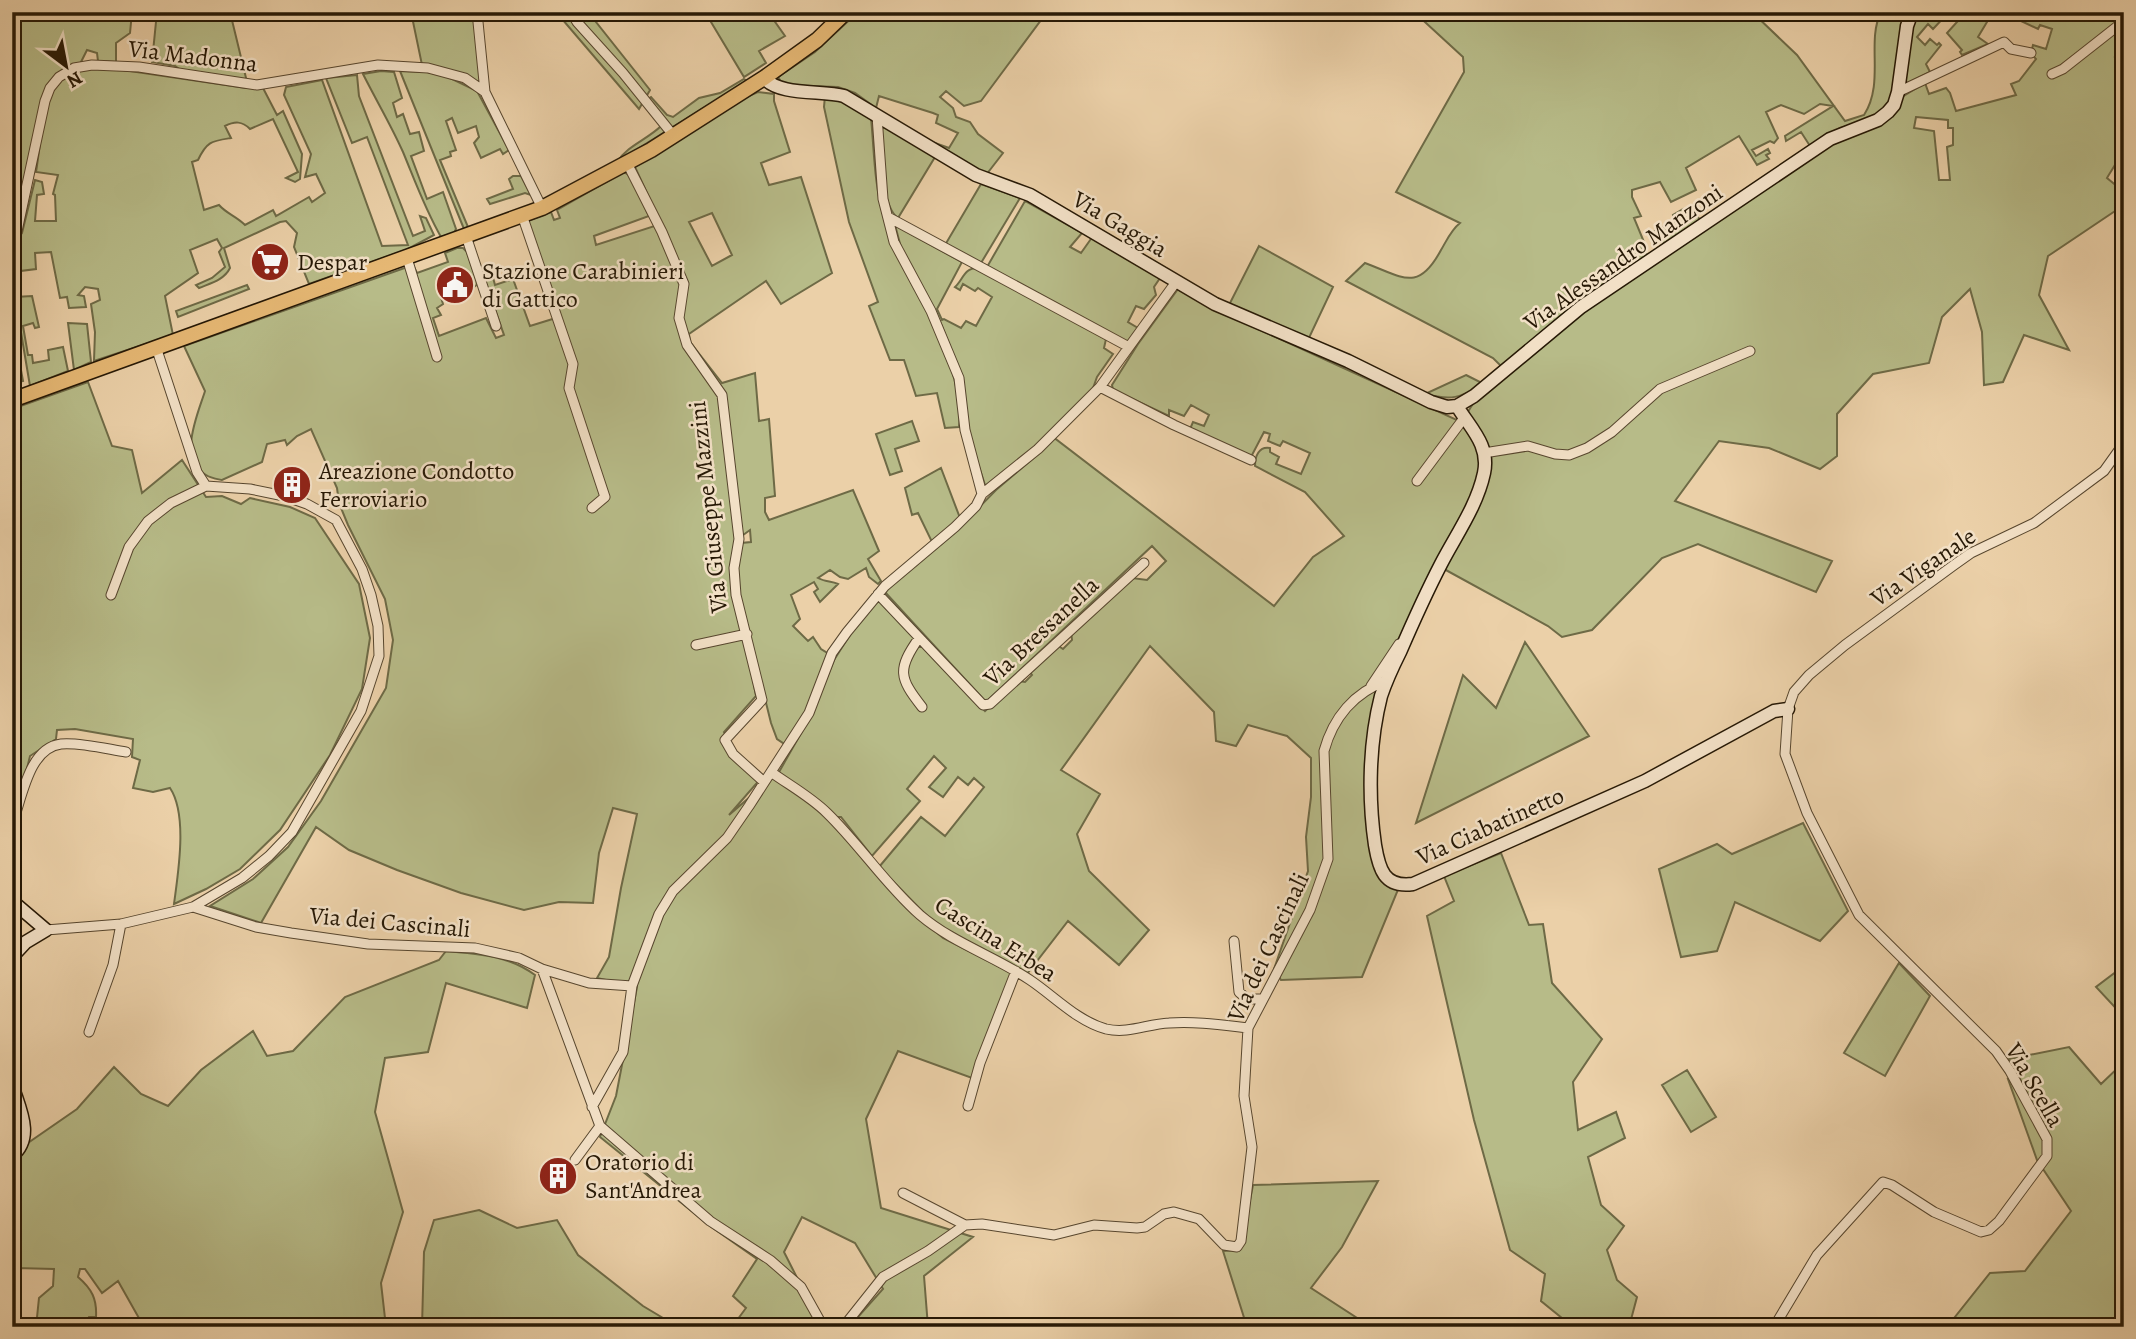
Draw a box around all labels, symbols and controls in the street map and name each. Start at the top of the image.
north arrow [32,32,102,102]
street label: Via Madonna [126,32,260,80]
text: N [62,65,87,94]
street label: Via Alessandro Manzoni [1516,176,1729,338]
street label: Via Gaggia [1066,183,1174,265]
supermarket icon: Despar [249,241,291,283]
place label: Despar [297,246,367,278]
place label: Stazione Carabinieri di Gattico [482,255,684,315]
public building icon: Stazione Carabinieri di Gattico [434,264,476,306]
street label: Via Giuseppe Mazzini [681,399,735,616]
place label: Areazione Condotto Ferroviario [318,455,514,515]
building icon: Areazione Condotto Ferroviario [271,464,313,506]
street label: Via Viganale [1863,520,1982,615]
street label: Via Bressanella [975,568,1106,694]
street label: Via Ciabatinetto [1410,779,1569,873]
street label: Via dei Cascinali [1219,867,1317,1028]
street label: Cascina Erbea [929,889,1064,990]
street label: Via dei Cascinali [307,899,472,945]
street label: Via Scella [1998,1036,2072,1134]
place label: Oratorio di Sant'Andrea [585,1146,703,1206]
building icon: Oratorio di Sant'Andrea [537,1155,579,1197]

